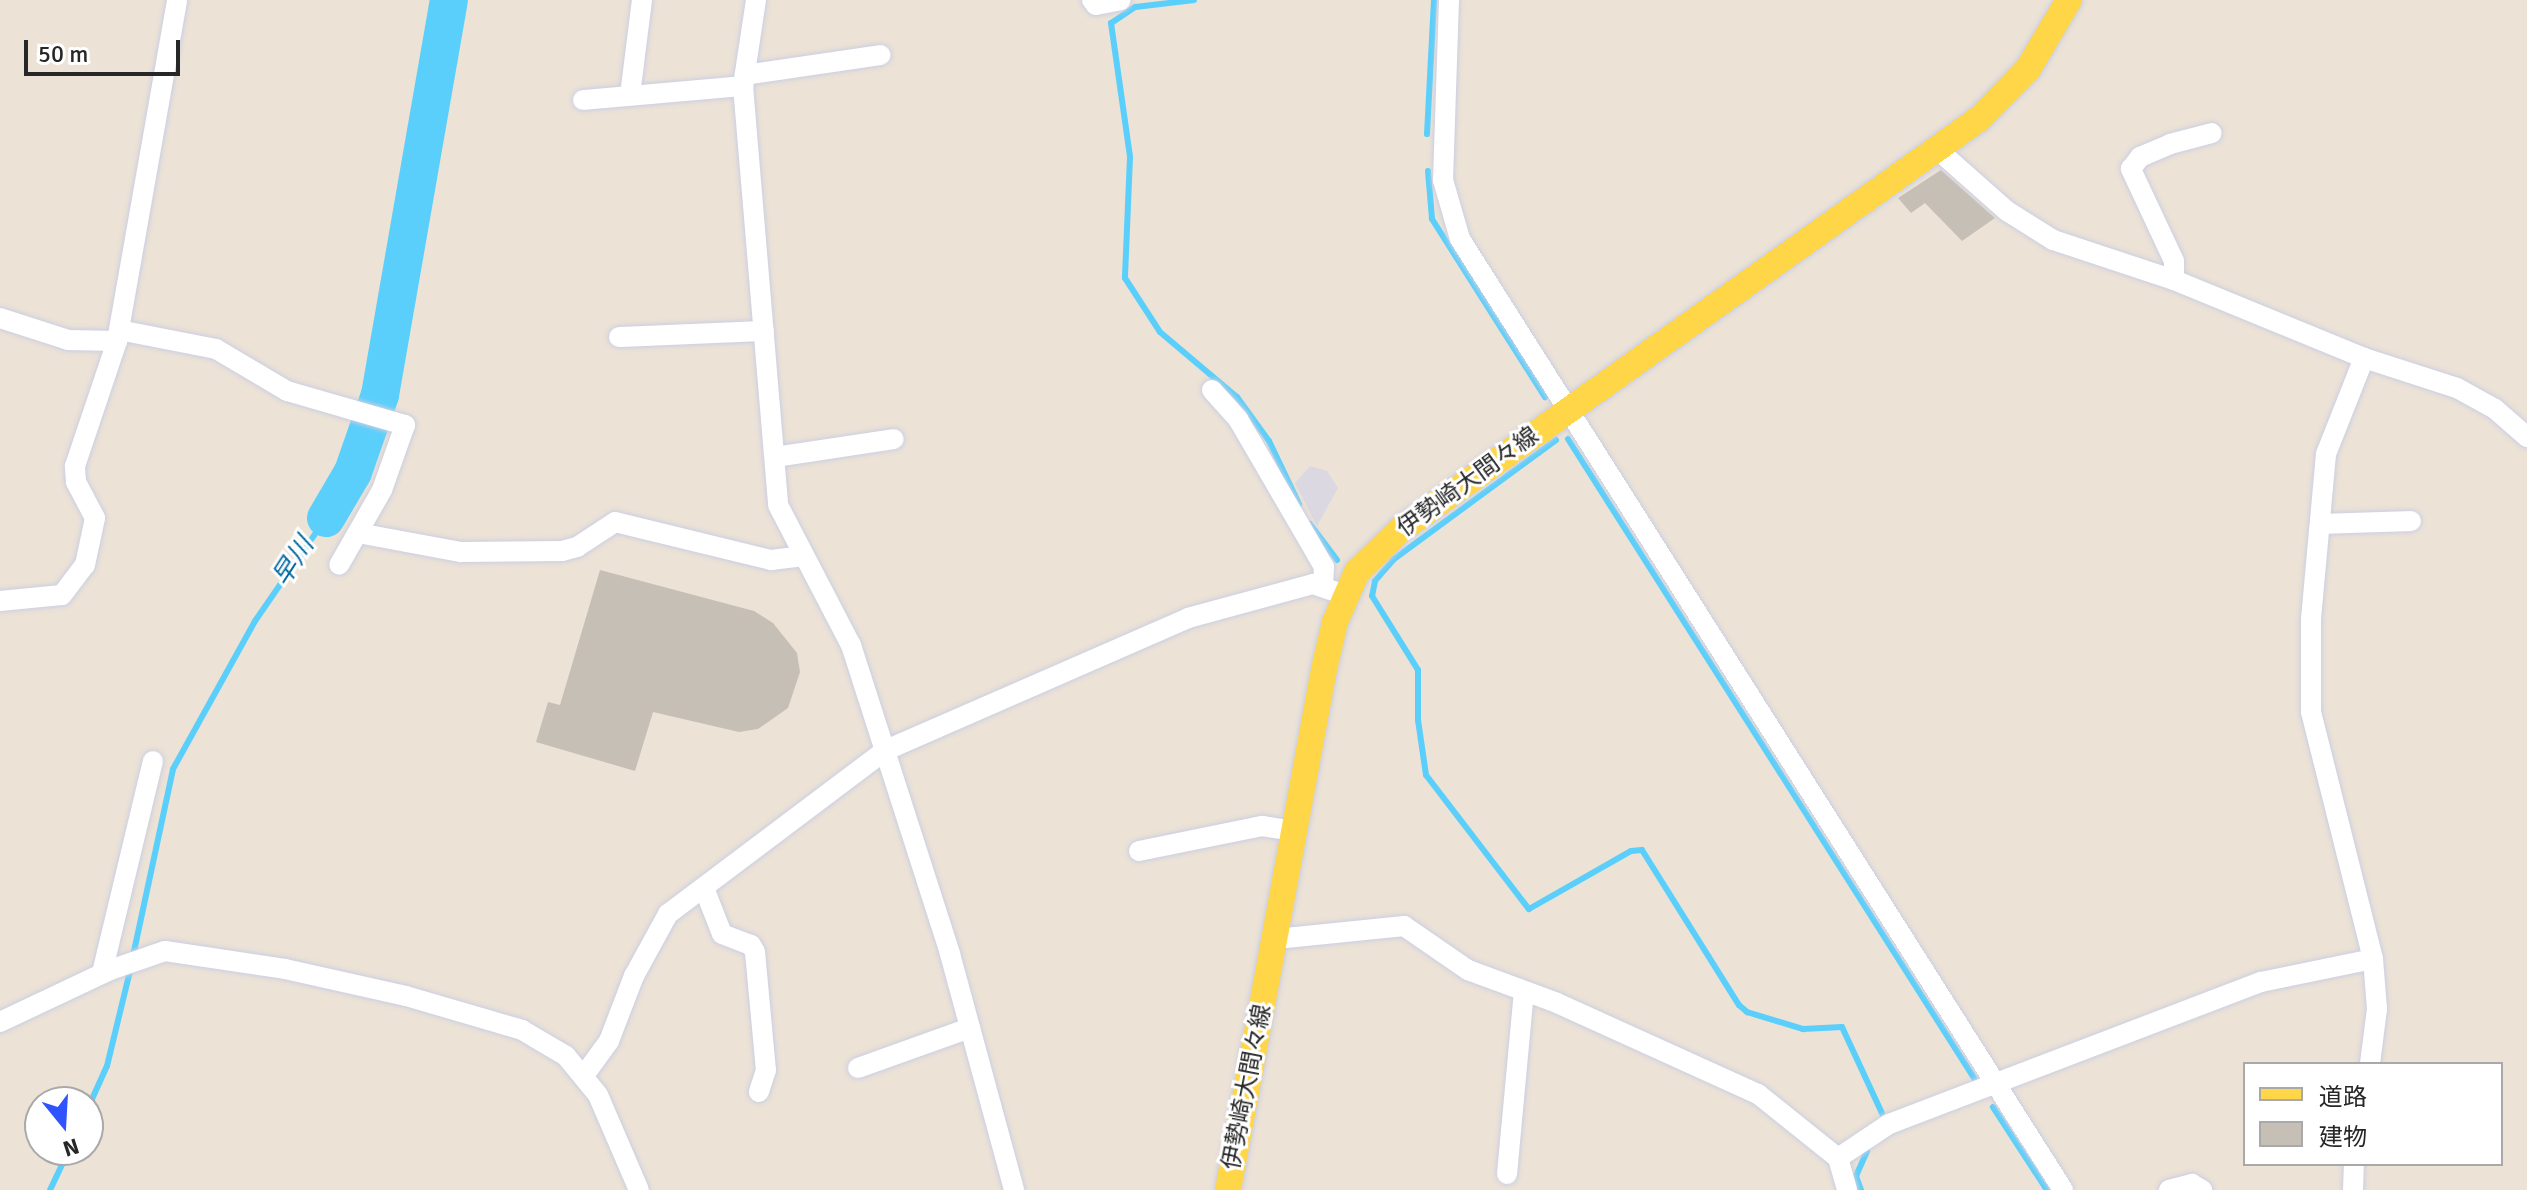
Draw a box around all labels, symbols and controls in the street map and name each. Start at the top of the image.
scale bar [28,24,184,74]
text: 50 m [38,39,88,69]
street label: 伊勢崎大間々線 [1392,421,1544,543]
water label: 早川 [267,532,321,592]
street label: 伊勢崎大間々線 [1217,1002,1277,1172]
legend [2243,1062,2503,1166]
text: 道路 [2319,1082,2367,1112]
north arrow [24,1086,104,1166]
text: 建物 [2319,1122,2367,1152]
text: N [59,1132,82,1163]

